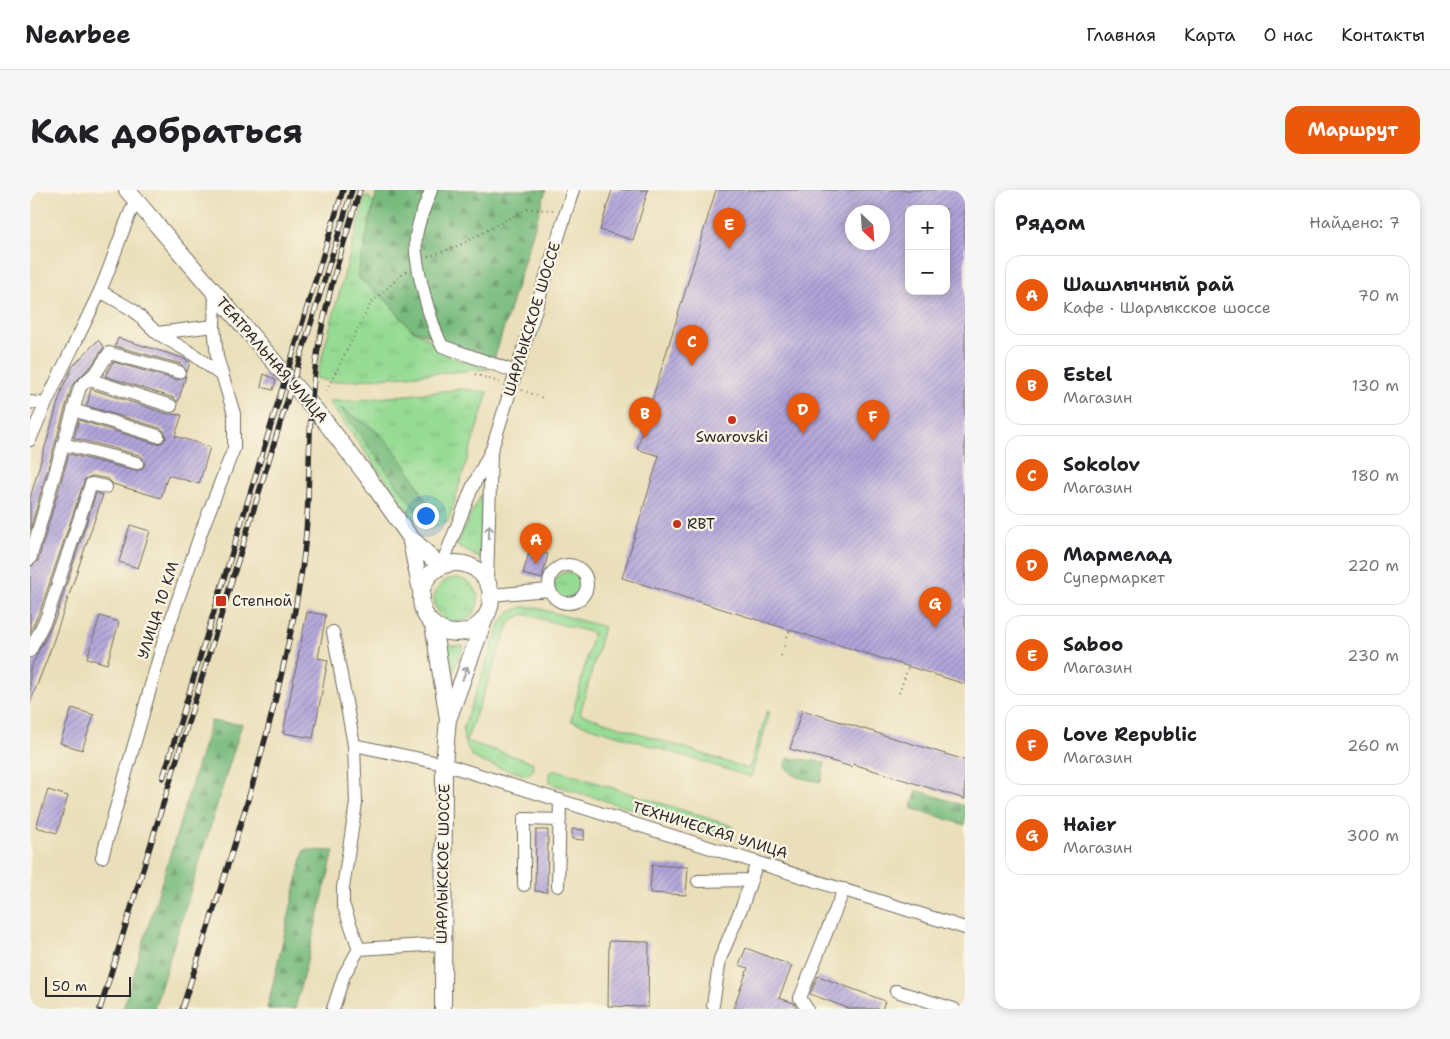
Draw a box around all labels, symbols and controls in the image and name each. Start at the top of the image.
text: Nearbee [25,19,131,51]
text: Главная [1086,23,1156,47]
text: Карта [1184,23,1236,47]
text: О нас [1264,23,1313,47]
text: Контакты [1341,23,1425,47]
button: Маршрут [1285,106,1420,154]
text: Как добраться [30,107,303,154]
north arrow [845,205,890,250]
map controls [905,205,950,295]
button: + [905,205,950,250]
pin: E [713,208,745,249]
text: Рядом [1015,209,1085,237]
text: Найдено: 7 [1309,212,1400,233]
street label: ШАРЛЫКСКОЕ ШОССЕ [499,239,565,399]
button: − [905,250,950,295]
text: Шашлычный рай [1063,272,1234,297]
text: A [1026,285,1038,306]
text: 70 m [1358,285,1399,306]
street label: ТЕАТРАЛЬНАЯ УЛИЦА [212,293,332,427]
text: Кафе · Шарлыкское шоссе [1063,297,1271,318]
pin: C [676,325,708,366]
text: Estel [1063,362,1112,387]
text: B [1027,375,1037,396]
text: 130 m [1352,375,1399,396]
text: Магазин [1063,387,1132,408]
pin: D [787,393,819,434]
pin: B [629,397,661,438]
pin: F [857,400,889,441]
marker: Swarovski [726,414,738,426]
place label: Swarovski [696,427,768,447]
text: Sokolov [1063,452,1140,477]
text: C [1027,465,1037,486]
text: 180 m [1351,465,1399,486]
text: Магазин [1063,477,1132,498]
your location [413,503,439,529]
place label: RBT [687,514,715,534]
marker: RBT [671,518,683,530]
pin: A [520,523,552,564]
one-way arrow [484,525,493,541]
text: Мармелад [1063,542,1172,567]
text: D [1026,555,1038,576]
text: 220 m [1347,555,1399,576]
street label: УЛИЦА 10 КМ [133,558,183,661]
text: Супермаркет [1063,567,1165,588]
pin: G [919,587,951,628]
place label: Степной [232,591,292,611]
marker: Степной [214,594,228,608]
text: Saboo [1063,632,1123,657]
text: E [1027,645,1037,666]
text: 230 m [1347,645,1399,666]
text: Магазин [1063,657,1132,678]
one-way arrow [461,666,470,681]
text: Love Republic [1063,722,1197,747]
text: F [1027,735,1037,756]
text: 260 m [1347,735,1399,756]
text: Магазин [1063,747,1132,768]
street label: ШАРЛЫКСКОЕ ШОССЕ [432,784,454,944]
street label: ТЕХНИЧЕСКАЯ УЛИЦА [630,797,790,863]
text: Haier [1063,812,1117,837]
text: G [1026,825,1038,846]
text: 300 m [1347,825,1399,846]
text: Магазин [1063,837,1132,858]
scale bar [45,974,131,997]
text: 50 m [52,977,87,995]

